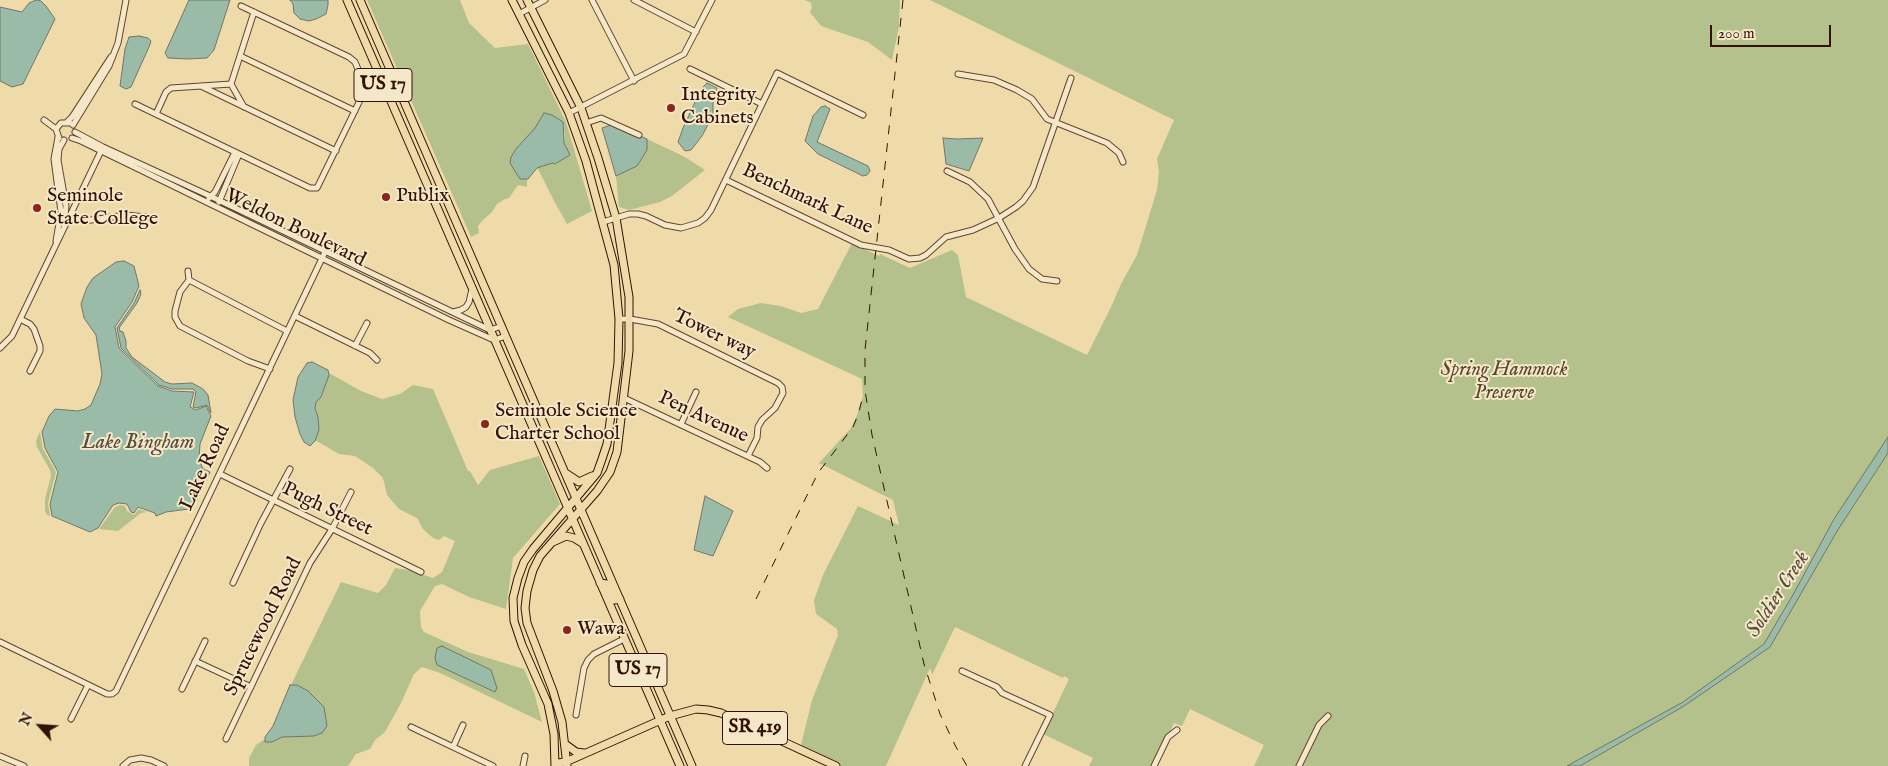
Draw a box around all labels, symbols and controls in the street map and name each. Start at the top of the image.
scale bar [1713,15,1834,47]
text: 200 m [1718,24,1755,43]
road number: US 17 [354,68,412,102]
place label: Integrity Cabinets [681,84,756,131]
marker: Integrity Cabinets [665,102,677,114]
street label: Benchmark Lane [738,159,876,241]
place label: Seminole State College [47,185,158,232]
street label: Weldon Boulevard [221,185,369,273]
place label: Publix [396,185,449,209]
marker: Publix [380,191,392,203]
marker: Seminole State College [31,202,43,214]
street label: Tower way [669,305,759,365]
park label: Spring Hammock Preserve [1441,359,1567,406]
street label: Pen Avenue [654,387,752,449]
place label: Seminole Science Charter School [495,400,637,447]
marker: Seminole Science Charter School [479,418,491,430]
street label: Lake Road [176,421,236,515]
water label: Lake Bingham [82,431,194,457]
street label: Pugh Street [278,478,376,542]
water label: Soldier Creek [1742,547,1816,643]
street label: Sprucewood Road [220,554,308,700]
place label: Wawa [577,618,625,642]
marker: Wawa [561,624,573,636]
road number: US 17 [609,654,667,686]
north arrow [15,701,65,751]
text: N [16,710,37,729]
road number: SR 419 [722,711,788,744]

